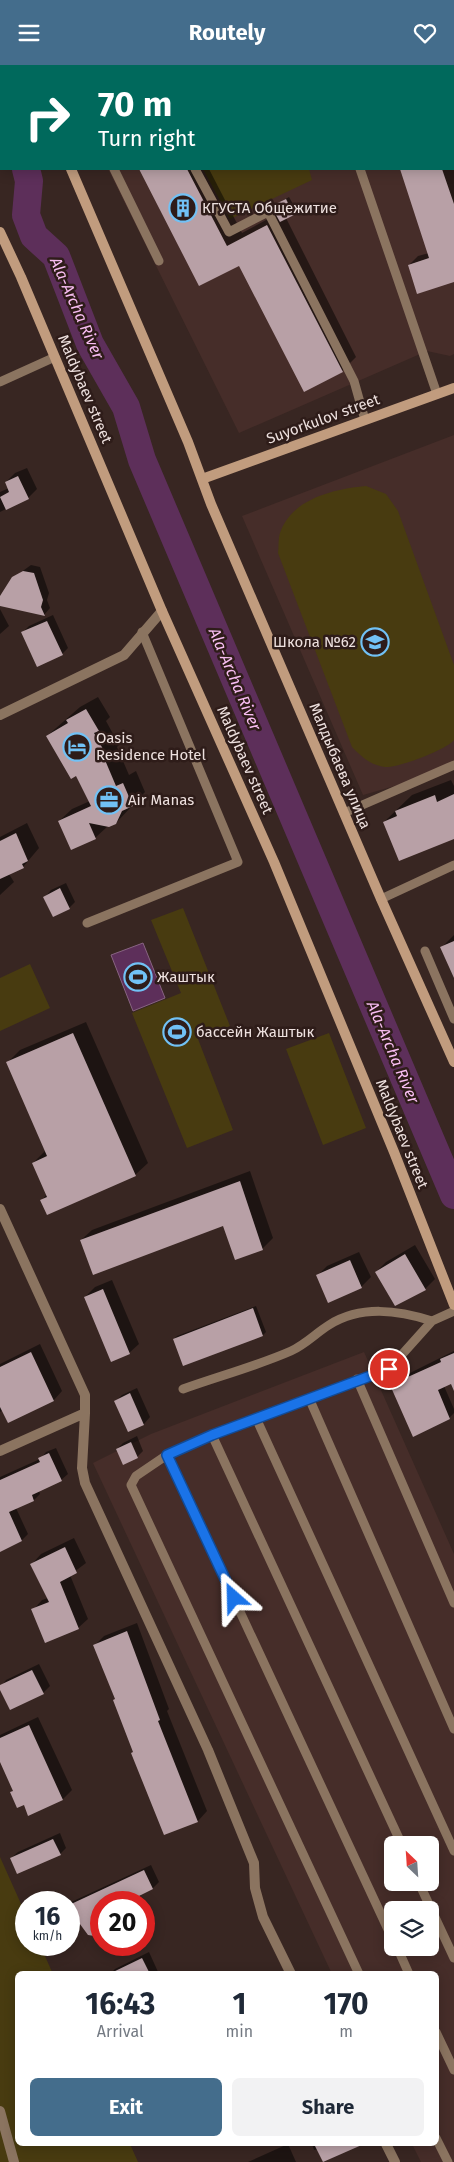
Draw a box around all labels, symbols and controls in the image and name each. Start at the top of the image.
icon: menu [15,19,43,47]
text: Routely [189,19,265,46]
icon: heart [411,19,439,47]
text: 70 m [98,83,172,125]
icon: right [15,85,80,150]
text: Turn right [98,125,195,152]
building icon: КГУСТА Общежитие [168,193,198,223]
place label: КГУСТА Общежитие [202,199,337,217]
water label: Ala-Archa River [46,253,108,363]
street label: Maldybaev street [54,332,116,447]
street label: Suyorkulov street [264,390,383,448]
water label: Ala-Archa River [204,624,266,734]
school or university icon: Школа №62 [360,627,390,657]
place label: Школа №62 [273,633,356,651]
street label: Малдыбаева улица [305,700,375,832]
street label: Maldybaev street [213,703,277,817]
place label: Oasis Residence Hotel [96,729,207,764]
hotel icon: Oasis Residence Hotel [62,732,92,762]
office icon: Air Manas [94,785,124,815]
place label: Air Manas [128,791,194,809]
sports icon: Жаштык [123,962,153,992]
place label: Жаштык [157,968,215,986]
water label: Ala-Archa River [362,997,424,1107]
sports icon: бассейн Жаштык [162,1017,192,1047]
place label: бассейн Жаштык [196,1023,315,1041]
street label: Maldybaev street [372,1077,432,1192]
pin [368,1348,410,1390]
icon: arrive [375,1355,403,1383]
position arrow [207,1571,259,1623]
north arrow [384,1836,439,1891]
map controls [384,1836,439,1956]
speed limit sign: 20 [90,1891,155,1956]
button: layers [384,1901,439,1956]
text: 16 [35,1902,60,1932]
text: km/h [33,1929,62,1943]
text: 16:43 [85,1986,155,2022]
text: 1 [232,1986,246,2022]
text: 170 [323,1986,369,2022]
text: Arrival [97,2022,144,2041]
text: min [226,2022,253,2041]
text: m [339,2022,353,2041]
button: Exit [30,2078,222,2136]
button: Share [232,2078,424,2136]

